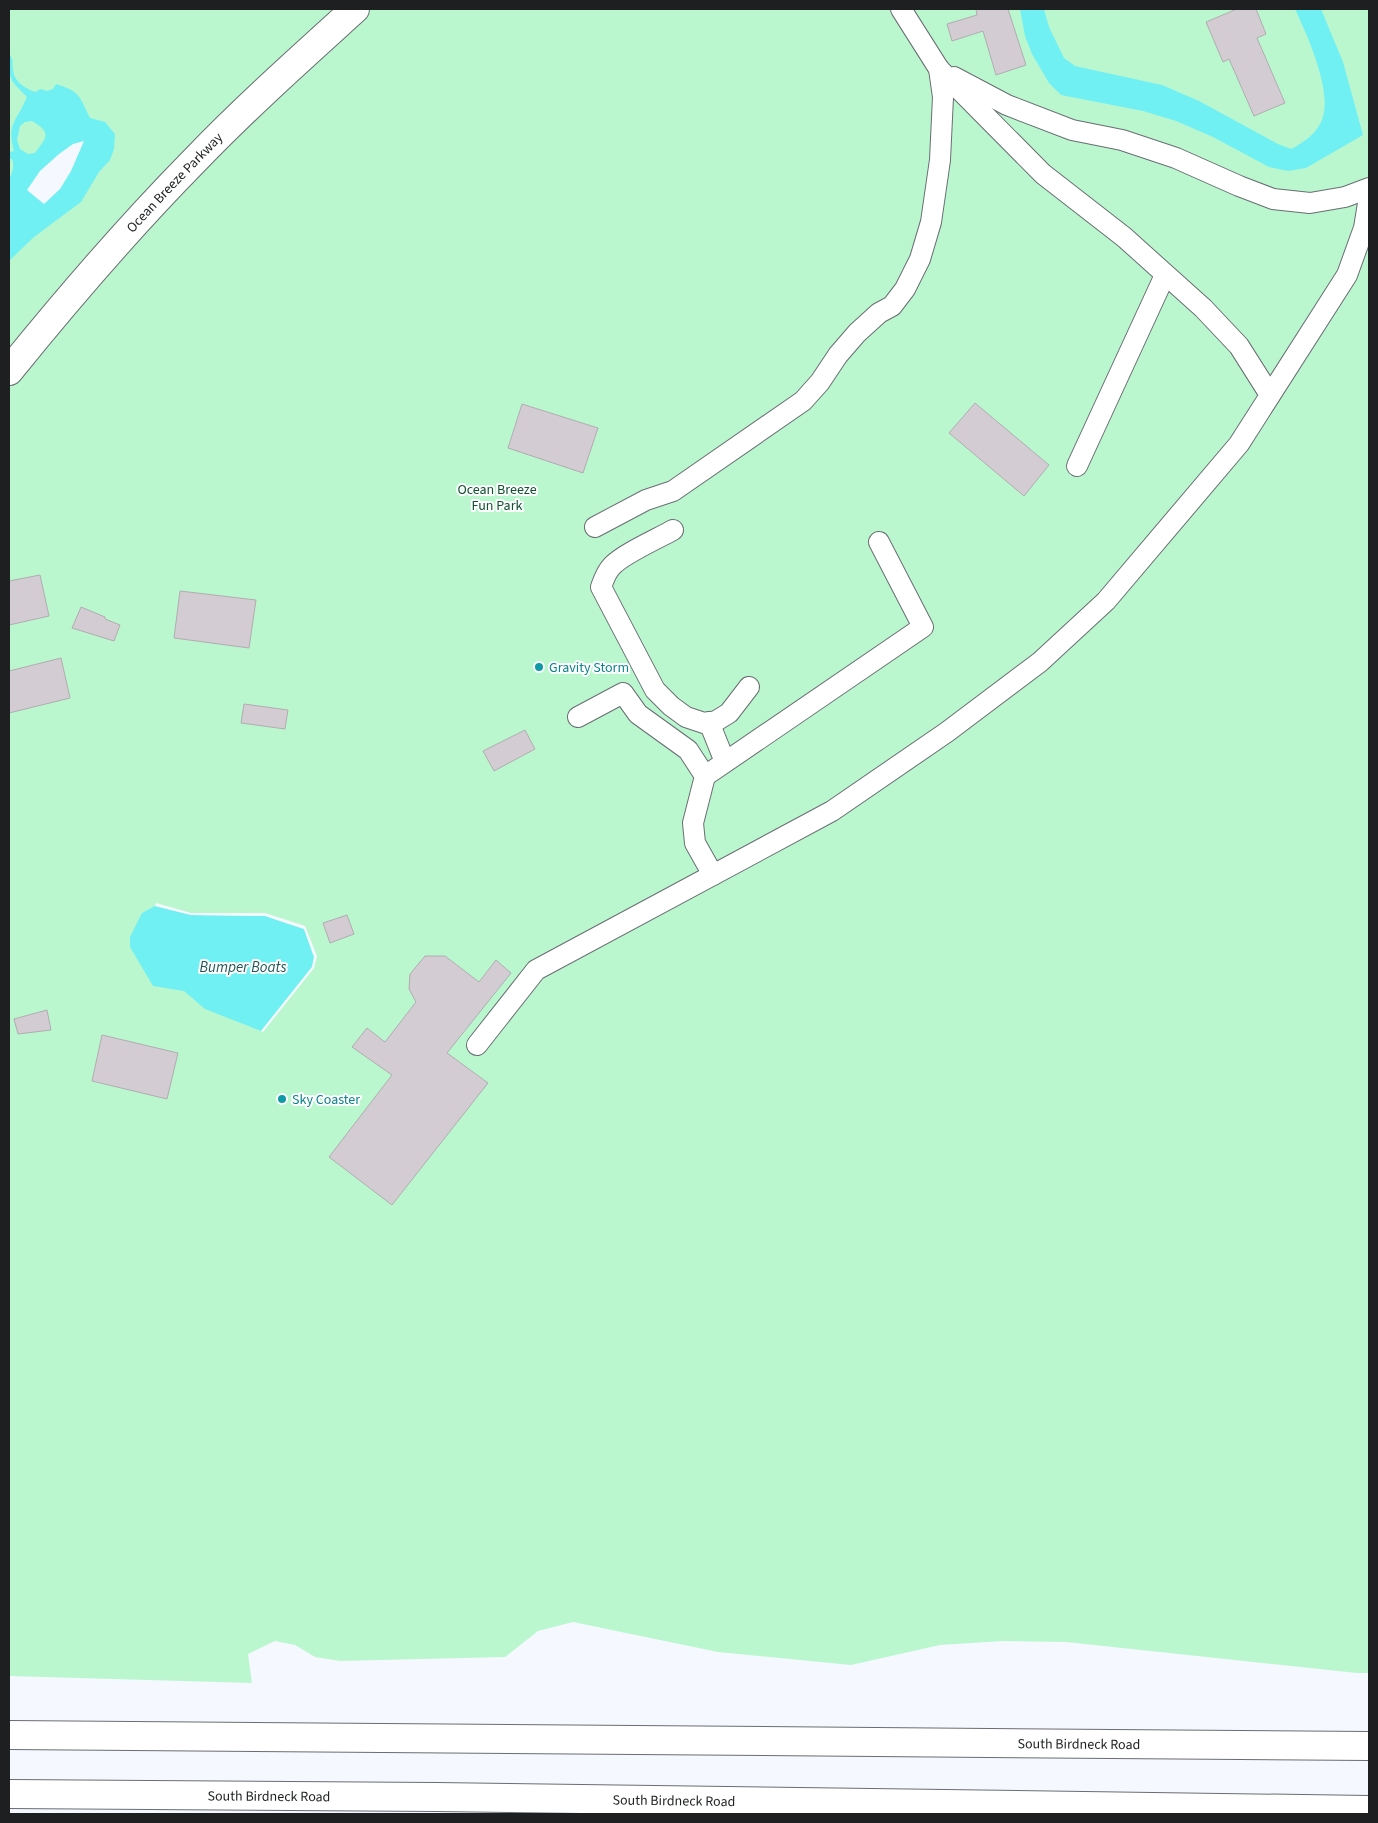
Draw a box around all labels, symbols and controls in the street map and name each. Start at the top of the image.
street label: Ocean Breeze Parkway [122,128,228,237]
park label: Ocean Breeze Fun Park [457,480,537,516]
place label: Gravity Storm [549,658,629,678]
marker: Gravity Storm [533,661,545,673]
water label: Bumper Boats [200,957,286,978]
place label: Sky Coaster [292,1090,360,1110]
marker: Sky Coaster [276,1093,288,1105]
street label: South Birdneck Road [1017,1734,1140,1755]
street label: South Birdneck Road [207,1786,331,1807]
street label: South Birdneck Road [612,1790,736,1812]

